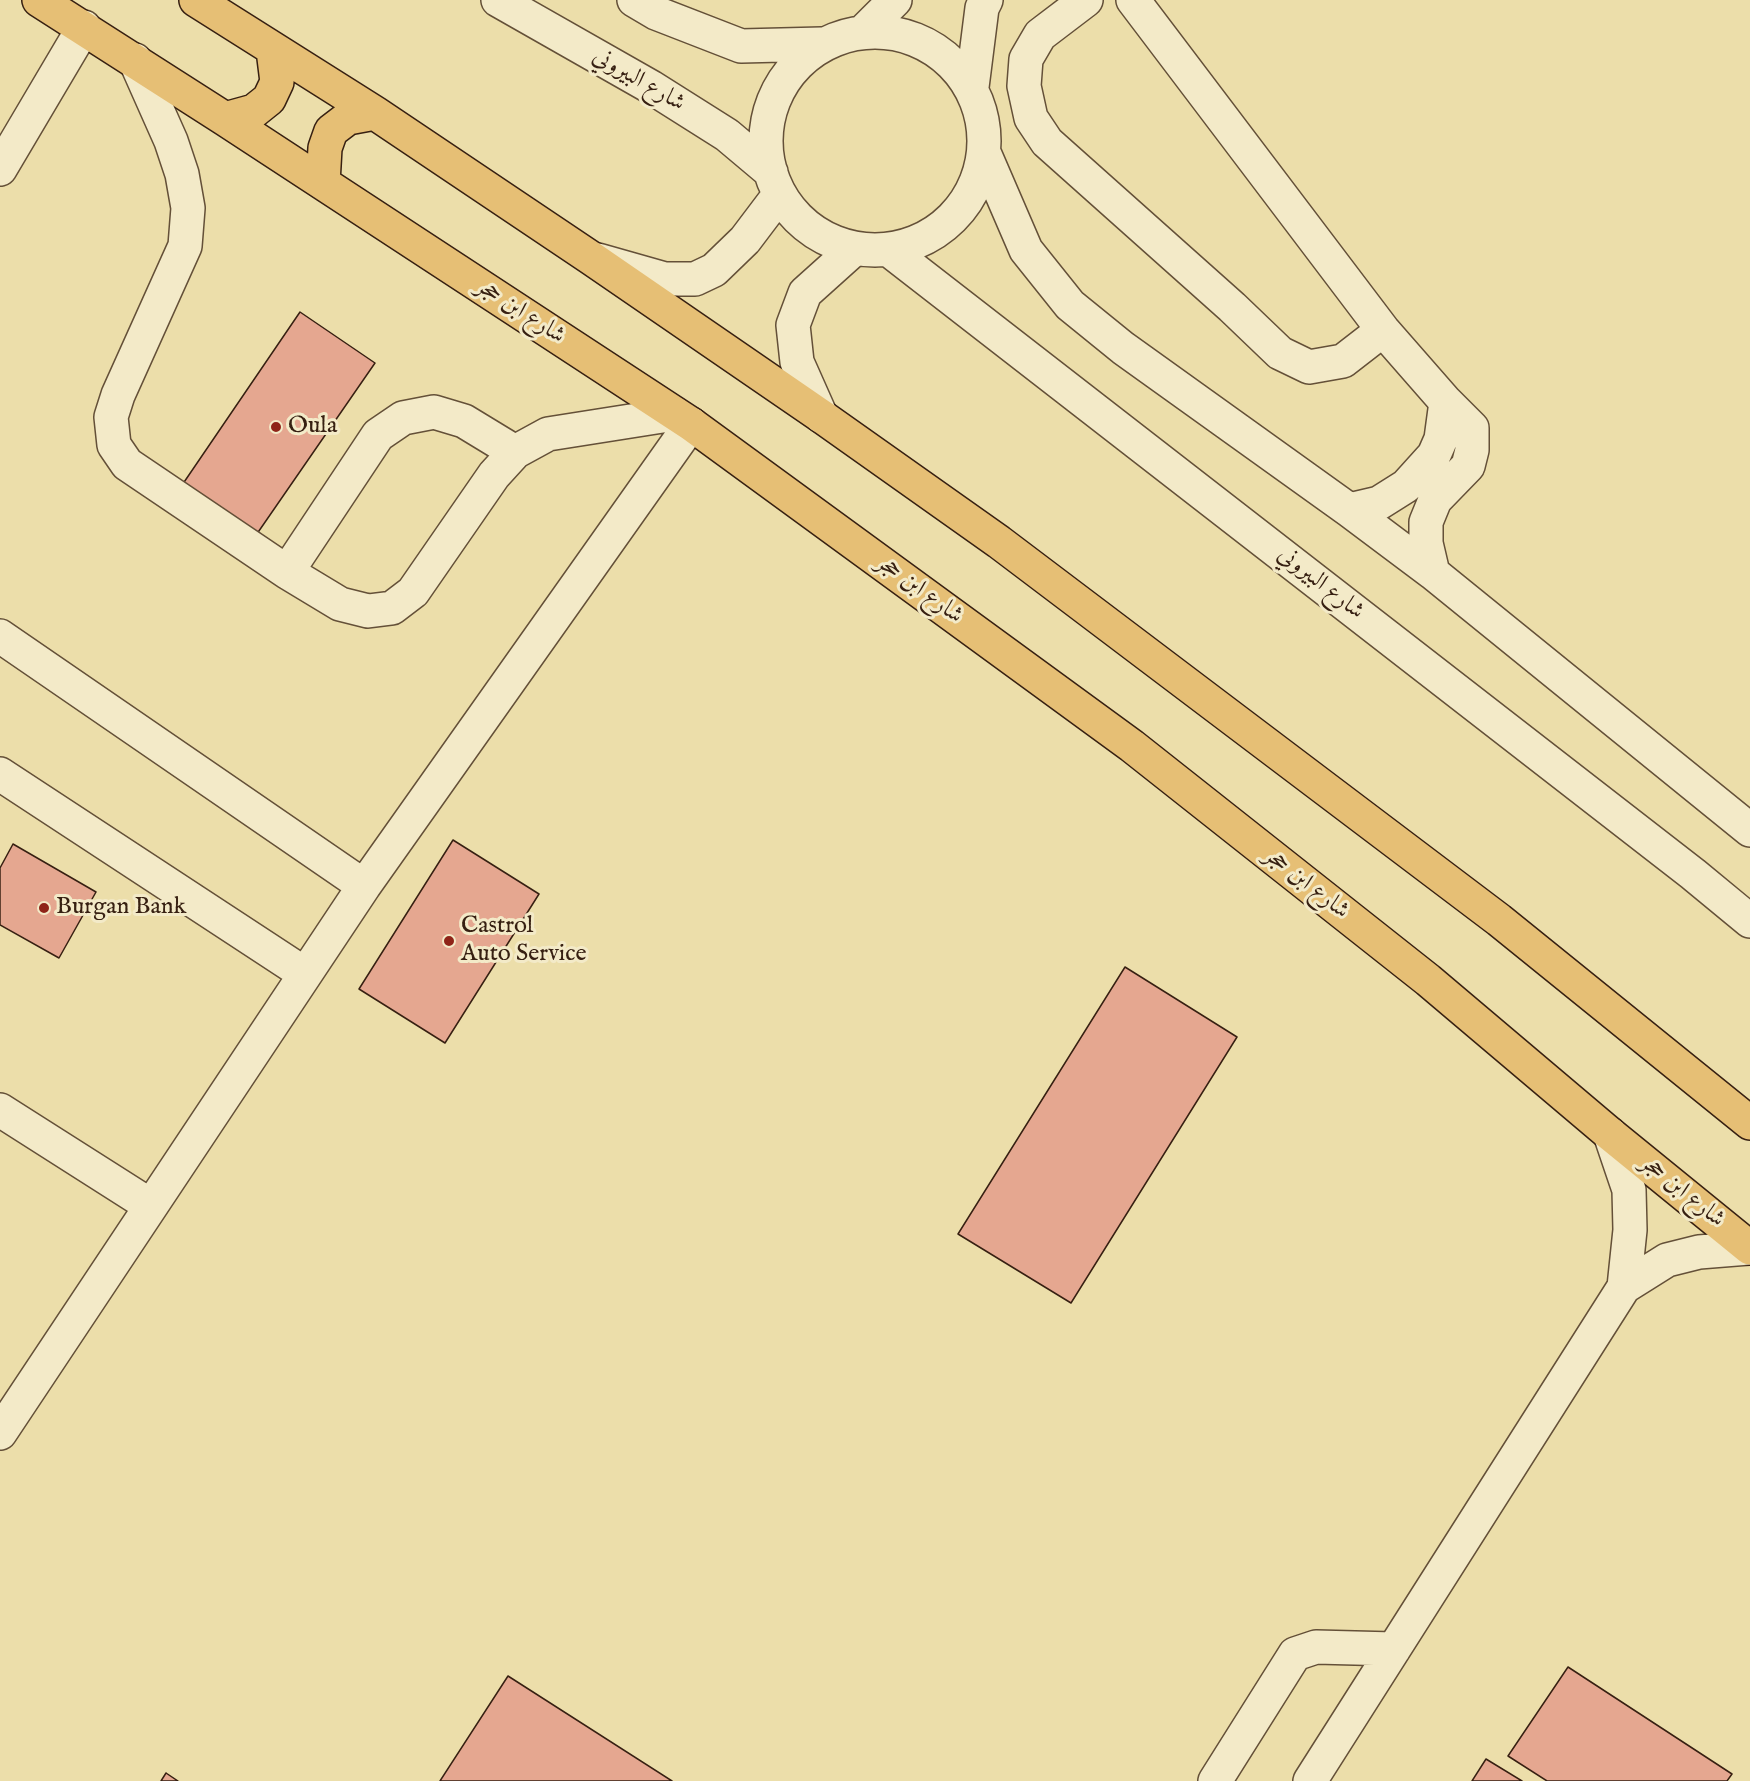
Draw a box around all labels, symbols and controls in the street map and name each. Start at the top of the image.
street label: شارع البيروني [586,43,690,119]
street label: شارع ابن حجر [470,273,570,351]
place label: Oula [288,413,337,441]
marker: Oula [269,420,283,434]
street label: شارع البيروني [1271,541,1369,627]
street label: شارع ابن حجر [870,549,968,631]
street label: شارع ابن حجر [1258,842,1354,926]
place label: Burgan Bank [56,894,186,922]
marker: Burgan Bank [37,901,51,915]
place label: Castrol Auto Service [461,913,586,969]
marker: Castrol Auto Service [442,934,456,948]
street label: شارع ابن حجر [1634,1149,1730,1235]

